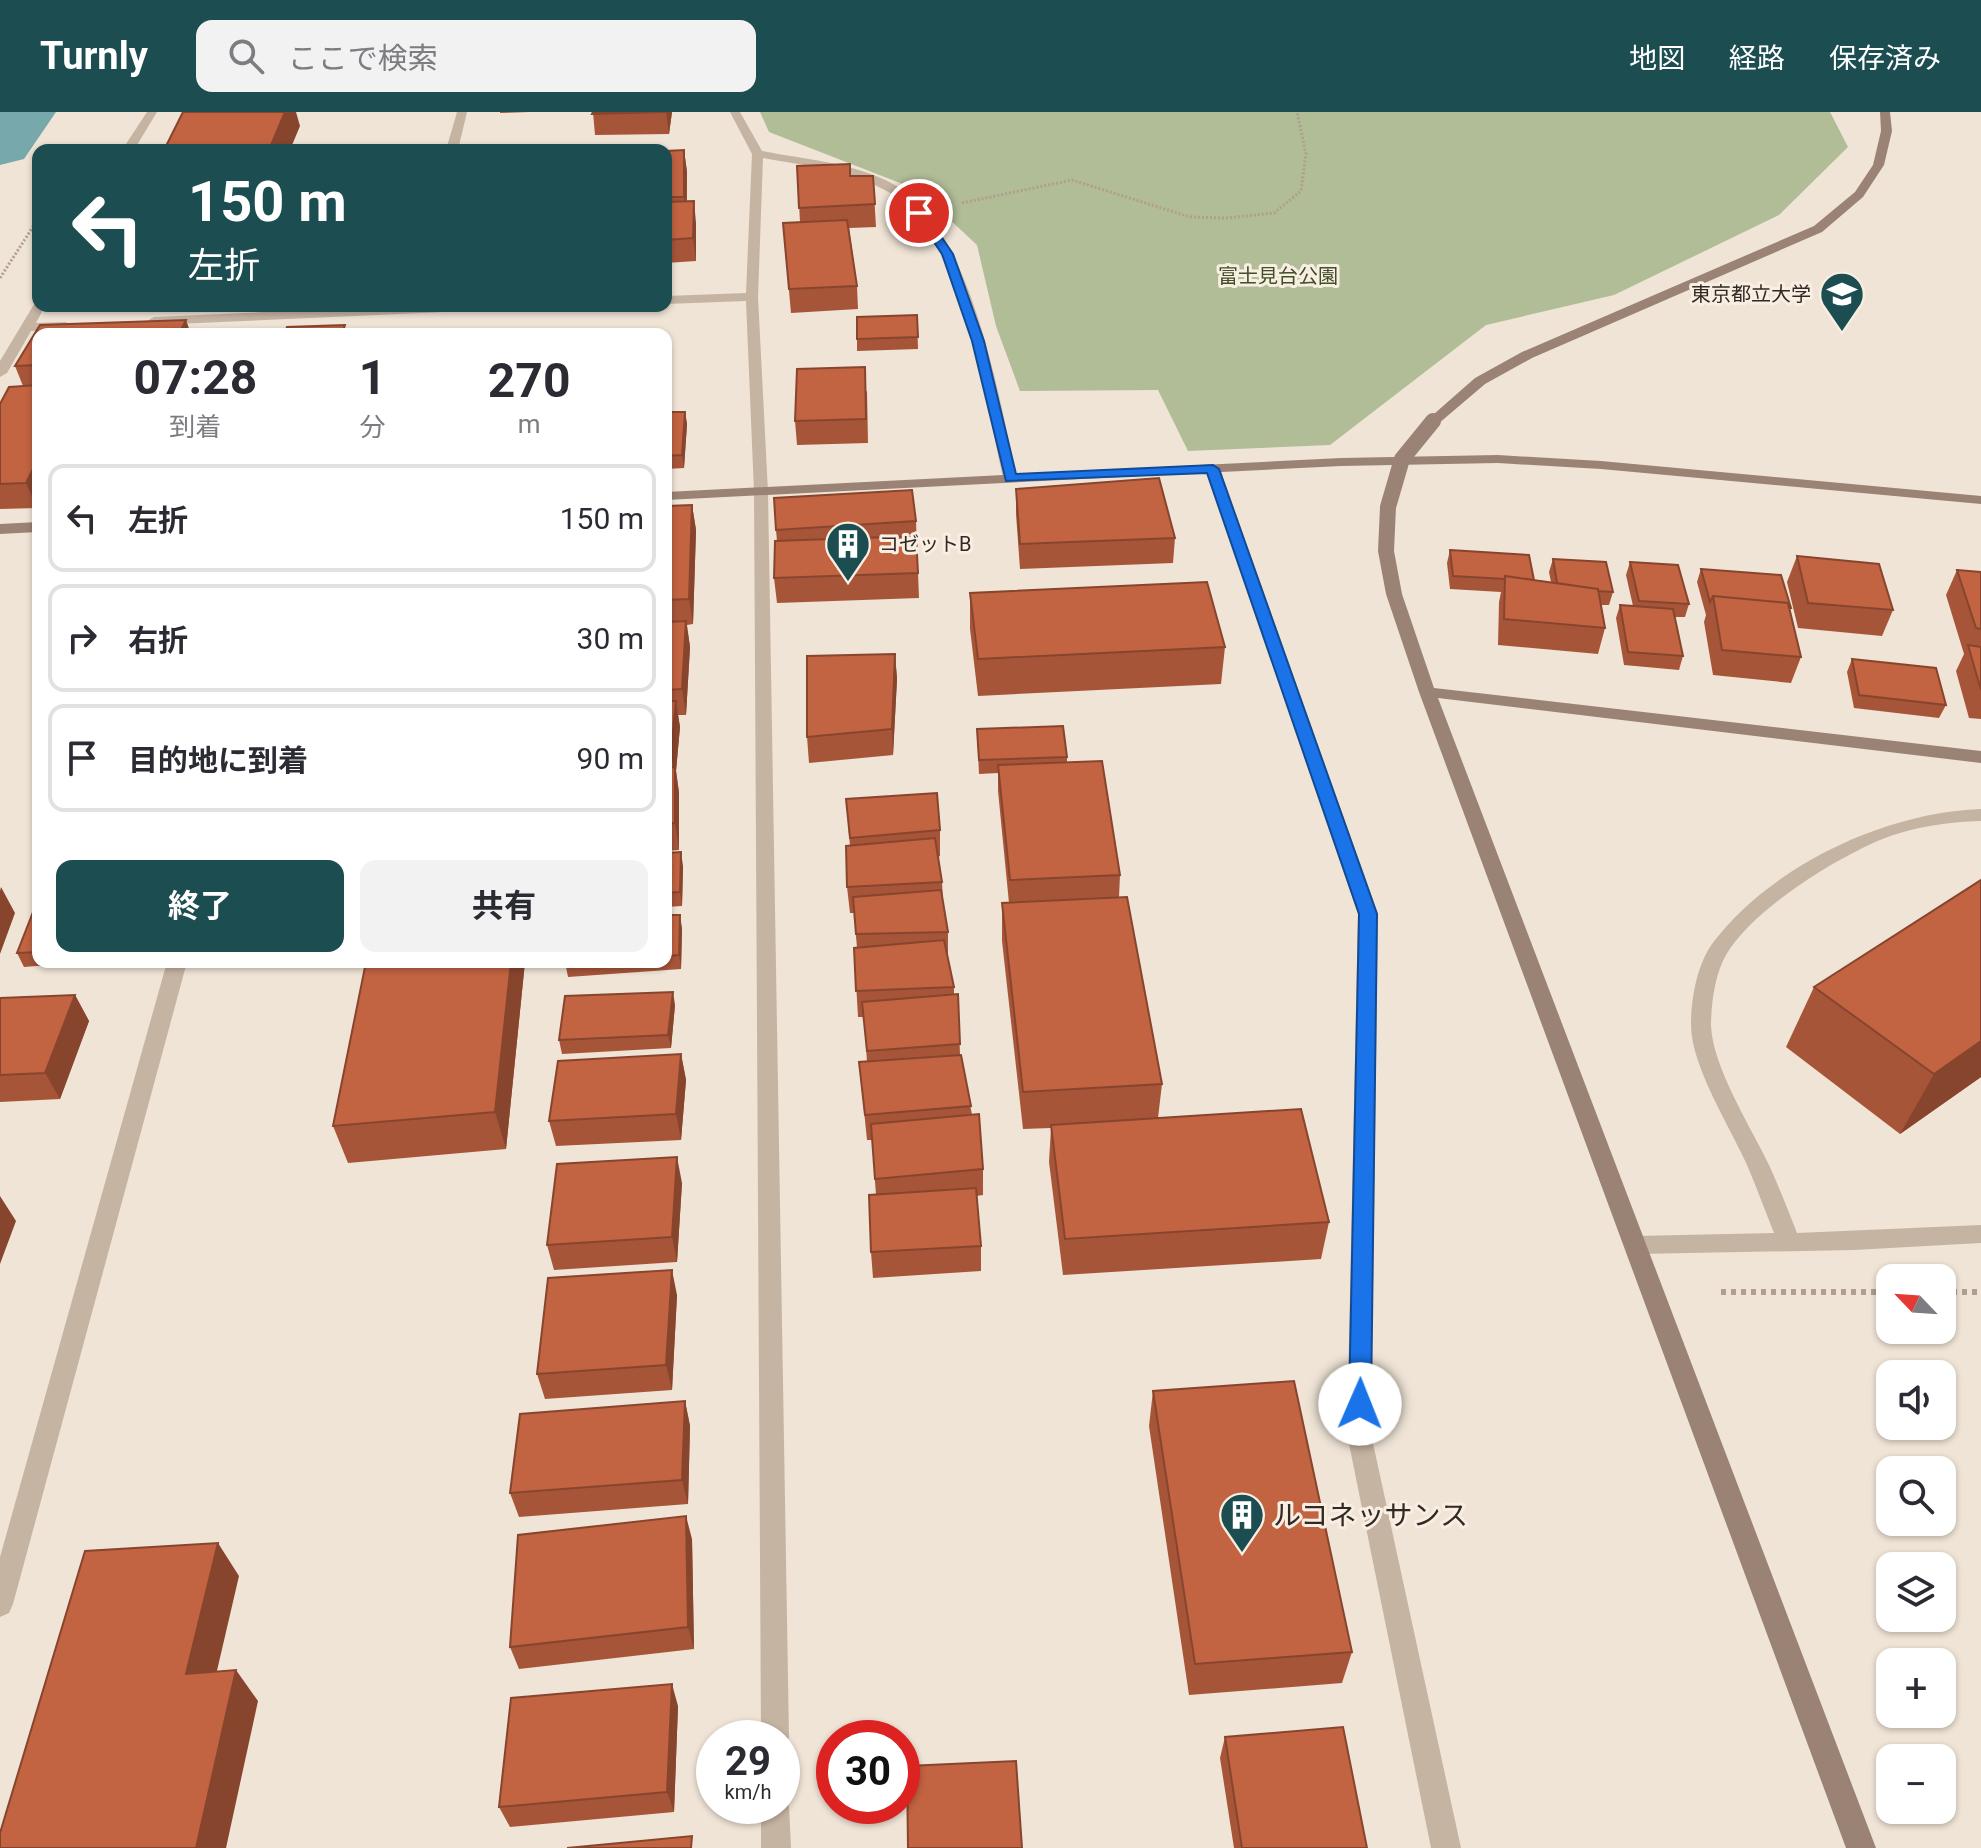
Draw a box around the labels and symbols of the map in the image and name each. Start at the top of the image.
pin [885,179,953,247]
park label: 富士見台公園 [1218,264,1338,288]
school or university icon: 東京都立大学 [1818,270,1866,333]
place label: 東京都立大学 [1691,282,1811,306]
building icon: コゼットB [824,520,872,583]
place label: コゼットB [879,532,971,556]
north arrow [1876,1264,1956,1344]
position arrow [1318,1362,1402,1446]
building icon: ルコネッサンス [1218,1491,1266,1554]
place label: ルコネッサンス [1273,1499,1468,1532]
speed limit sign: 30 [816,1720,920,1824]

